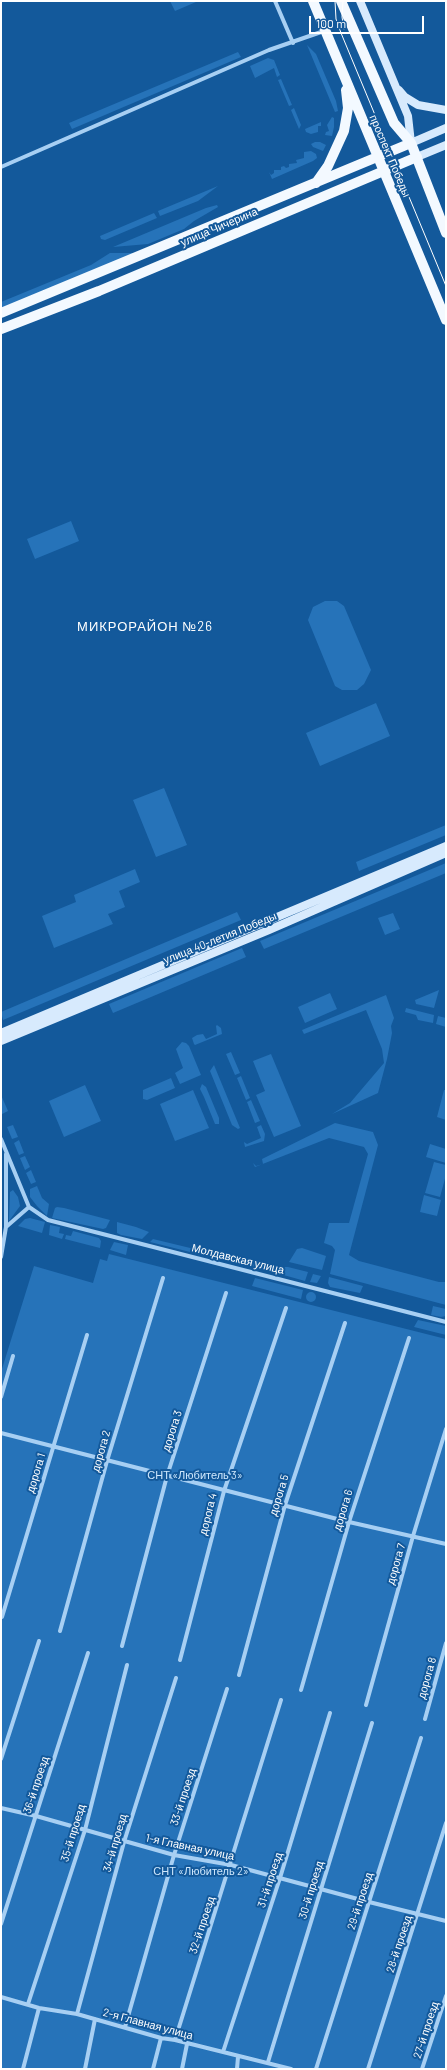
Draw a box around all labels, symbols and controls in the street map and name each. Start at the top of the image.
scale bar [311,8,426,34]
text: 100 m [316,16,346,30]
street label: проспект Победы [367,113,413,199]
street label: улица Чичерина [179,205,259,249]
district label: МИКРОРАЙОН №26 [77,619,213,635]
street label: улица 40-летия Победы [161,909,279,967]
street label: Молдавская улица [190,1241,286,1277]
street label: дорога 3 [159,1409,185,1453]
street label: дорога 2 [89,1429,113,1473]
street label: дорога 1 [24,1452,48,1494]
park label: СНТ «Любитель 3» [147,1468,243,1482]
street label: дорога 5 [266,1473,292,1517]
street label: дорога 6 [330,1488,356,1532]
street label: дорога 4 [196,1492,220,1536]
street label: дорога 7 [384,1542,408,1586]
street label: дорога 8 [415,1656,439,1700]
street label: 36-й проезд [21,1755,51,1815]
street label: 33-й проезд [168,1767,198,1827]
street label: 35-й проезд [58,1803,88,1863]
street label: 34-й проезд [100,1812,130,1874]
street label: 1-я Главная улица [144,1831,236,1863]
street label: 31-й проезд [255,1851,285,1909]
street label: 30-й проезд [296,1859,326,1921]
park label: СНТ «Любитель 2» [153,1864,249,1878]
street label: 29-й проезд [345,1871,375,1931]
street label: 32-й проезд [187,1895,217,1955]
street label: 28-й проезд [384,1914,414,1974]
street label: 27-й проезд [411,2000,441,2060]
street label: 2-я Главная улица [102,2006,194,2042]

